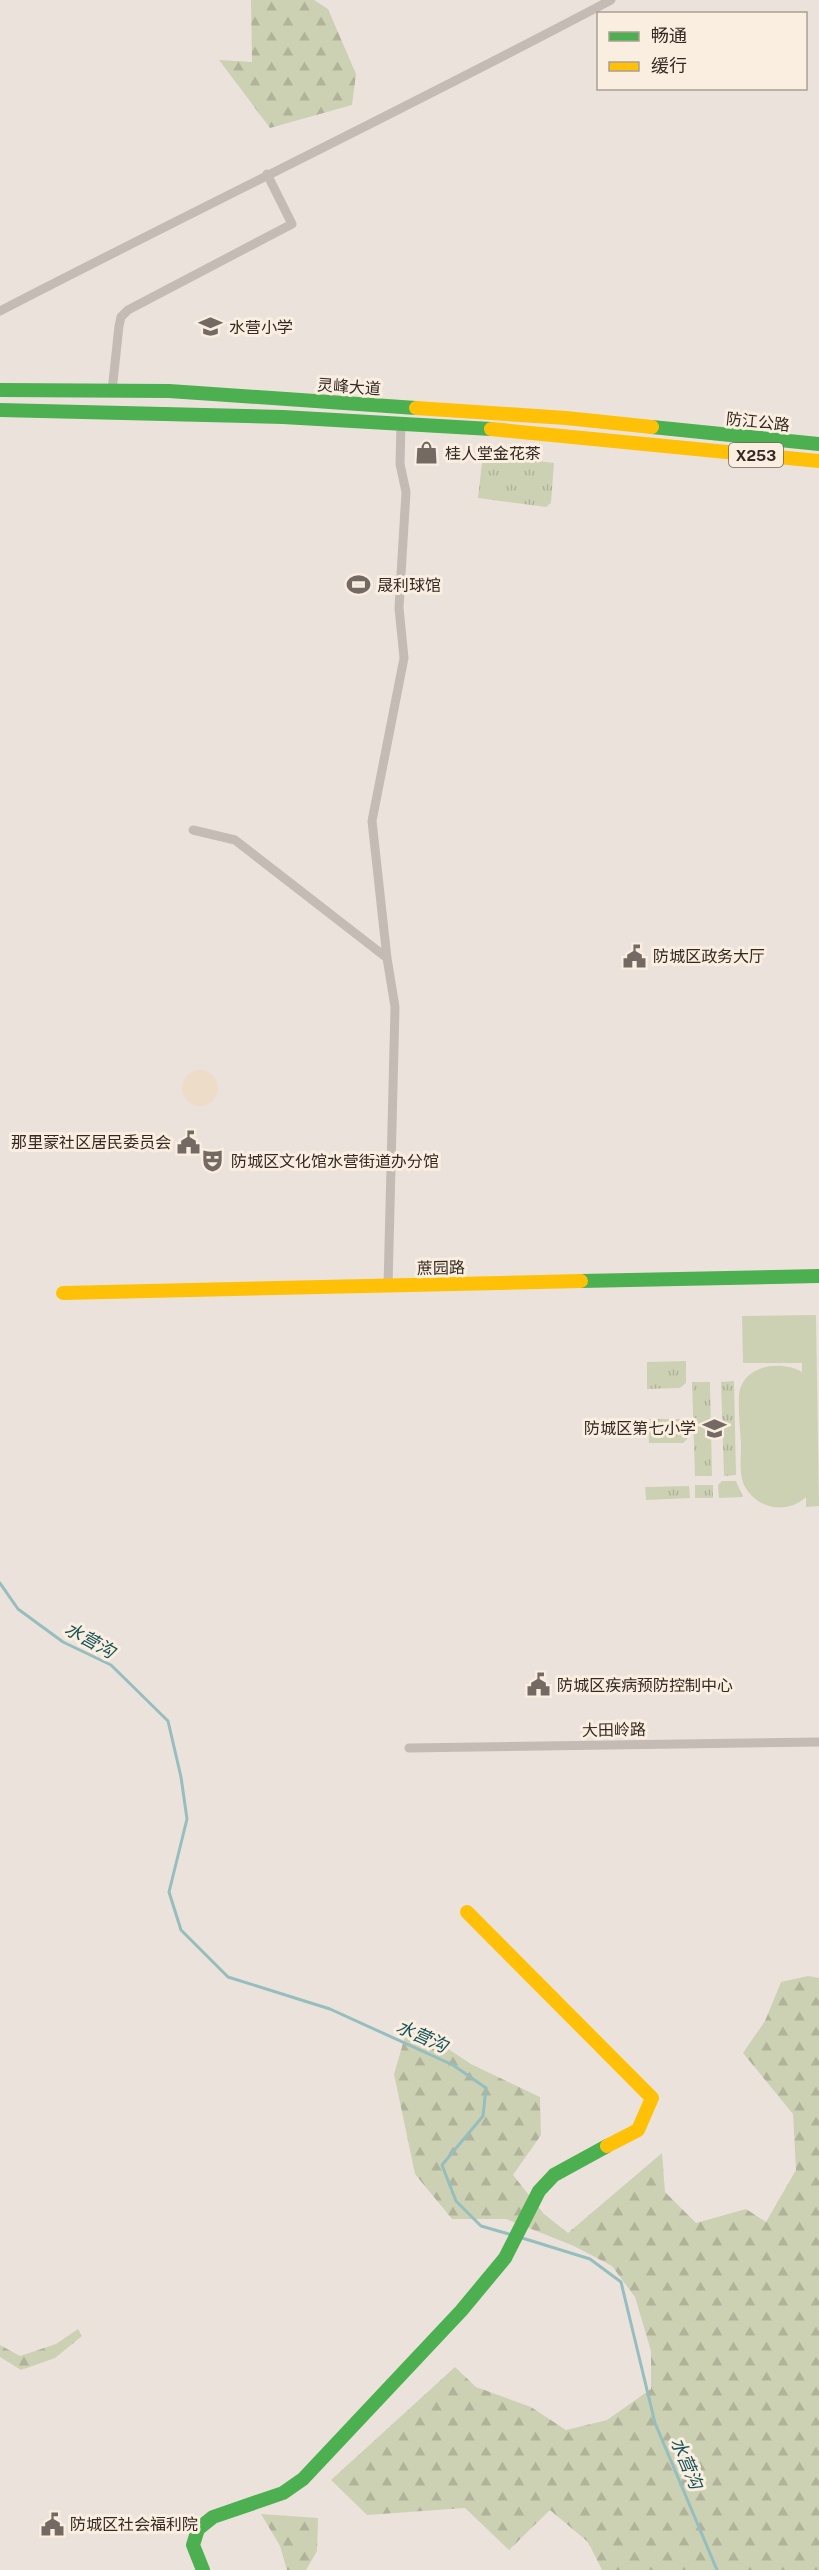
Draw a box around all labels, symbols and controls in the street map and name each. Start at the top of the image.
legend [597,12,807,90]
text: 畅通 [651,25,687,46]
text: 缓行 [651,55,687,76]
school or university icon: 水营小学 [198,314,224,340]
place label: 水营小学 [229,318,293,337]
street label: 灵峰大道 [316,375,382,399]
street label: 防江公路 [725,409,791,435]
shop icon: 桂人堂金花茶 [414,440,440,466]
road number: X253 [729,443,783,467]
place label: 桂人堂金花茶 [445,444,541,463]
sports icon: 晟利球馆 [346,572,372,598]
place label: 晟利球馆 [377,576,441,595]
public building icon: 防城区政务大厅 [622,943,648,969]
place label: 防城区政务大厅 [653,947,765,966]
public building icon: 那里蒙社区居民委员会 [176,1129,202,1155]
place label: 那里蒙社区居民委员会 [11,1133,171,1152]
theatre icon: 防城区文化馆水营街道办分馆 [200,1148,226,1174]
place label: 防城区文化馆水营街道办分馆 [231,1152,439,1171]
street label: 蔗园路 [417,1258,465,1278]
school or university icon: 防城区第七小学 [701,1415,727,1441]
place label: 防城区第七小学 [584,1419,696,1438]
water label: 水营沟 [61,1618,120,1663]
public building icon: 防城区疾病预防控制中心 [526,1672,552,1698]
place label: 防城区疾病预防控制中心 [557,1676,733,1695]
street label: 大田岭路 [582,1720,646,1740]
water label: 水营沟 [393,2015,453,2057]
water label: 水营沟 [667,2434,708,2494]
public building icon: 防城区社会福利院 [39,2511,65,2537]
place label: 防城区社会福利院 [70,2515,198,2534]

